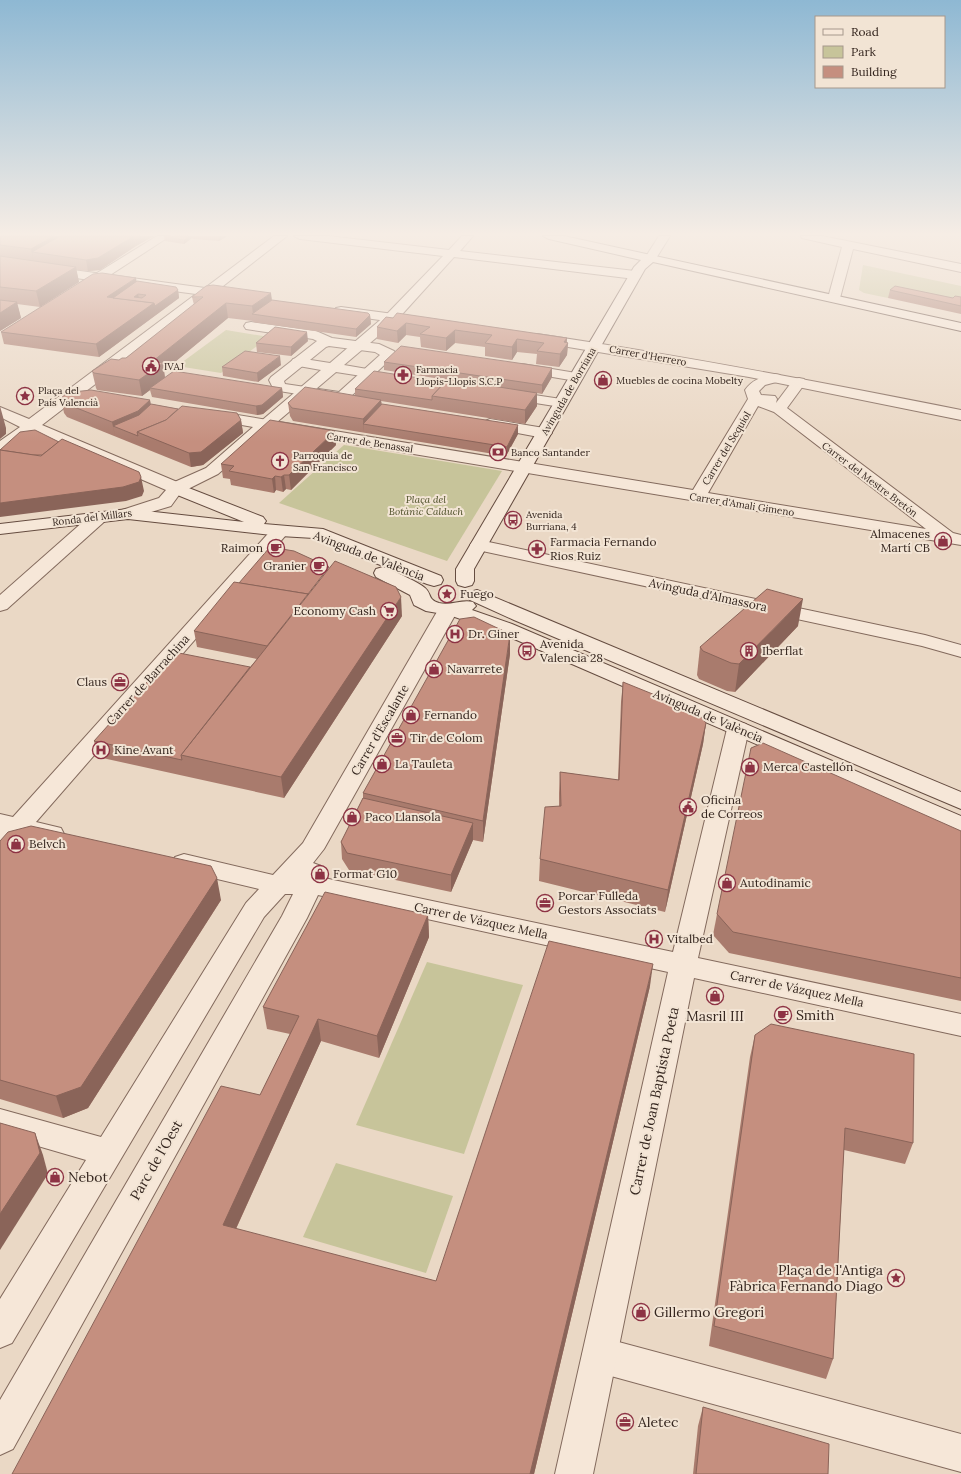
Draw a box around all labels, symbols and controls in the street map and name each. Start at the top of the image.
legend [815,16,945,88]
text: Road [851,24,879,39]
text: Park [851,44,877,59]
text: Building [851,64,897,79]
street label: Carrer d'Herrero [608,342,688,369]
street label: Avinguda de Borriana [537,345,599,438]
public building icon: IVAJ [141,356,161,376]
place label: IVAJ [164,360,184,373]
place label: Farmacia Llopis-Llopis S.C.P [416,363,502,388]
pharmacy icon: Farmacia Llopis-Llopis S.C.P [393,365,413,385]
shop icon: Muebles de cocina Mobelty [593,370,613,390]
place label: Muebles de cocina Mobelty [616,374,744,387]
place label: Plaça del País Valencià [38,384,98,409]
place icon: Plaça del País Valencià [15,386,35,406]
street label: Carrer del Sequiol [699,409,754,488]
street label: Carrer de Benassal [326,429,414,456]
street label: Carrer del Mestre Bretón [819,439,920,520]
bank icon: Banco Santander [488,442,508,462]
place label: Banco Santander [511,446,591,459]
place label: Parroquia de San Francisco [293,449,357,474]
church icon: Parroquia de San Francisco [270,451,290,471]
street label: Carrer d'Amali Gimeno [689,490,795,519]
park label: Plaça del Botànic Calduch [389,493,463,518]
street label: Ronda del Millars [51,506,133,529]
place label: Avenida Burriana, 4 [525,508,577,533]
bus stop icon: Avenida Burriana, 4 [503,510,523,530]
place label: Almacenes Martí CB [869,526,930,555]
street label: Avinguda de València [311,527,427,584]
shop icon: Almacenes Martí CB [933,531,953,551]
place label: Farmacia Fernando Rios Ruiz [550,534,657,563]
cafe icon: Raimon [266,538,286,558]
pharmacy icon: Farmacia Fernando Rios Ruiz [527,539,547,559]
place label: Raimon [221,540,263,555]
cafe icon: Granier [309,556,329,576]
place label: Granier [263,558,307,573]
street label: Avinguda d'Almassora [647,574,769,614]
place icon: Fuego [437,584,457,604]
place label: Fuego [460,586,494,601]
supermarket icon: Economy Cash [379,601,399,621]
place label: Economy Cash [293,603,376,618]
hospital icon: Dr. Giner [445,624,465,644]
place label: Dr. Giner [468,626,520,641]
street label: Carrer de Barrachina [103,631,192,728]
place label: Avenida Valencia 28 [539,636,603,665]
bus stop icon: Avenida Valencia 28 [517,641,537,661]
building icon: Iberflat [739,641,759,661]
place label: Iberflat [762,643,803,658]
shop icon: Navarrete [424,659,444,679]
place label: Navarrete [447,661,503,676]
office icon: Claus [110,672,130,692]
place label: Claus [77,674,107,689]
street label: Carrer d'Escalante [347,681,412,778]
street label: Avinguda de València [650,685,765,745]
shop icon: Fernando [401,705,421,725]
place label: Fernando [424,707,477,722]
office icon: Tir de Colom [387,728,407,748]
place label: Tir de Colom [410,730,483,745]
hospital icon: Kine Avant [91,740,111,760]
place label: Kine Avant [114,742,174,757]
shop icon: La Tauleta [372,754,392,774]
place label: La Tauleta [395,756,453,771]
shop icon: Merca Castellón [740,757,760,777]
place label: Merca Castellón [763,759,853,774]
place label: Oficina de Correos [701,792,763,821]
public building icon: Oficina de Correos [678,797,698,817]
shop icon: Paco Llansola [342,807,362,827]
place label: Paco Llansola [365,809,441,824]
shop icon: Belvch [6,834,26,854]
place label: Belvch [29,836,66,851]
shop icon: Format G10 [310,864,330,884]
place label: Format G10 [333,866,397,881]
shop icon: Autodinamic [717,873,737,893]
place label: Autodinamic [739,875,811,890]
place label: Porcar Fulleda Gestors Associats [558,888,657,917]
office icon: Porcar Fulleda Gestors Associats [535,893,555,913]
street label: Carrer de Vázquez Mella [413,899,549,942]
hospital icon: Vitalbed [644,929,664,949]
place label: Vitalbed [666,931,713,946]
street label: Carrer de Vázquez Mella [729,967,865,1010]
shop icon: Masril III [705,986,725,1006]
street label: Carrer de Joan Baptista Poeta [625,1005,683,1197]
cafe icon: Smith [773,1005,793,1025]
place label: Smith [796,1006,834,1024]
place label: Masril III [686,1007,744,1025]
street label: Parc de l'Oest [126,1116,186,1203]
shop icon: Nebot [45,1167,65,1187]
place label: Nebot [68,1168,108,1186]
place label: Plaça de l'Antiga Fàbrica Fernando Diago [729,1261,883,1295]
place icon: Plaça de l'Antiga Fàbrica Fernando Diago [886,1268,906,1288]
shop icon: Gillermo Gregori [631,1302,651,1322]
place label: Gillermo Gregori [654,1303,764,1321]
office icon: Aletec [615,1412,635,1432]
place label: Aletec [637,1413,678,1431]

